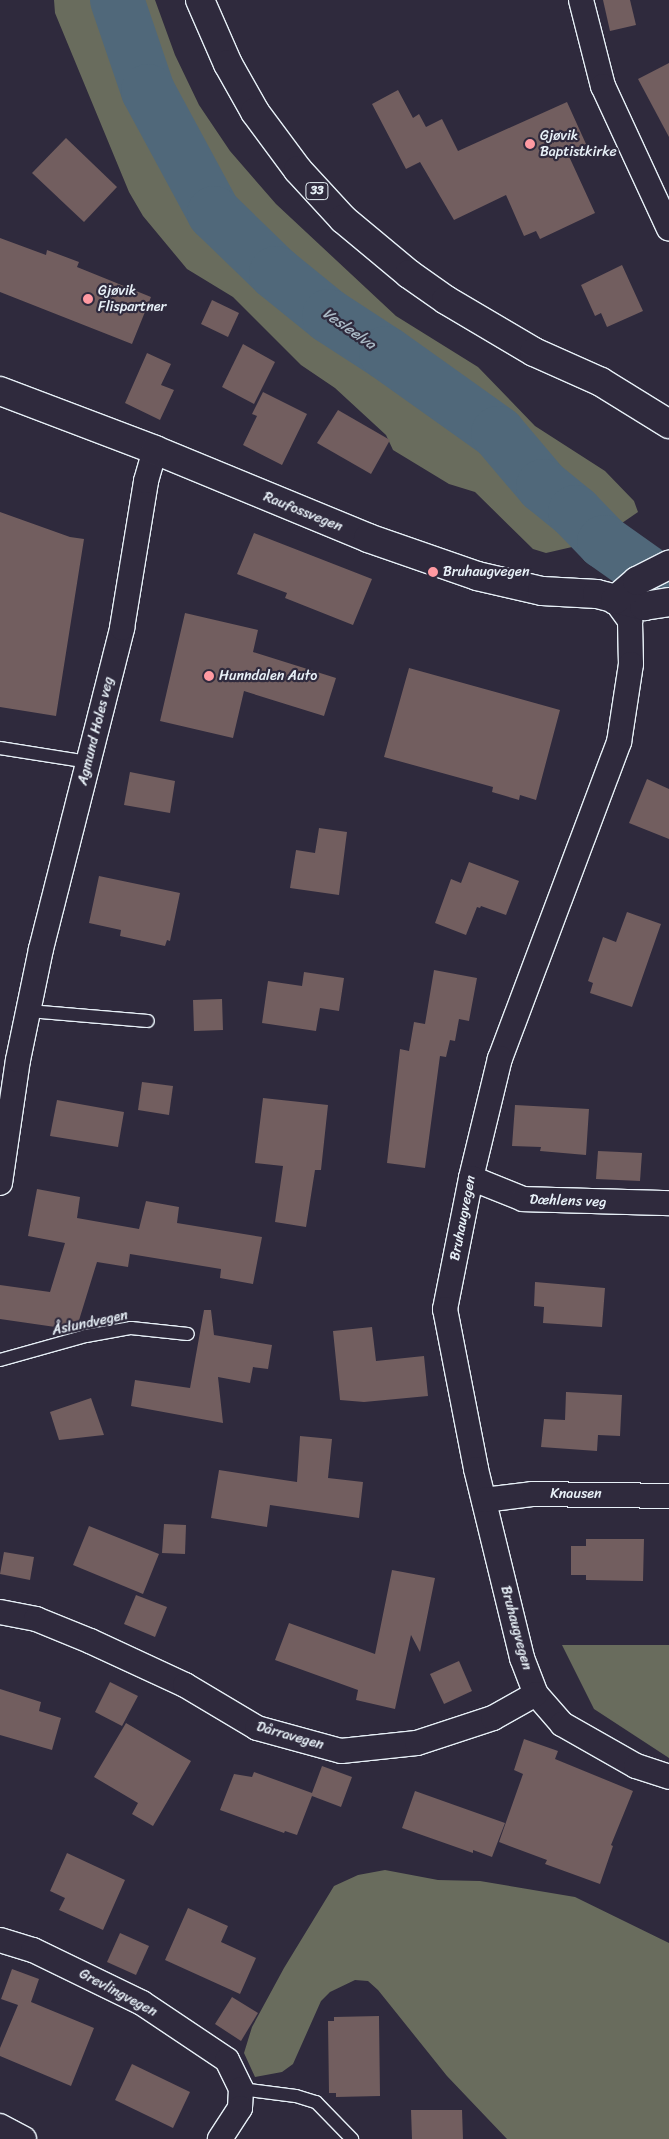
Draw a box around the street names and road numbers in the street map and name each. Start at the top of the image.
road number: 33 [304,182,330,200]
street label: Raufossvegen [261,488,345,536]
street label: Agmund Holes veg [74,675,118,787]
street label: Bruhaugvegen [446,1174,480,1262]
street label: Dæhlens veg [529,1191,607,1211]
street label: Åslundvegen [51,1307,129,1339]
street label: Knausen [550,1486,602,1502]
street label: Bruhaugvegen [497,1584,535,1672]
street label: Dårravegen [255,1718,325,1754]
street label: Grevlingvegen [76,1965,160,2021]

